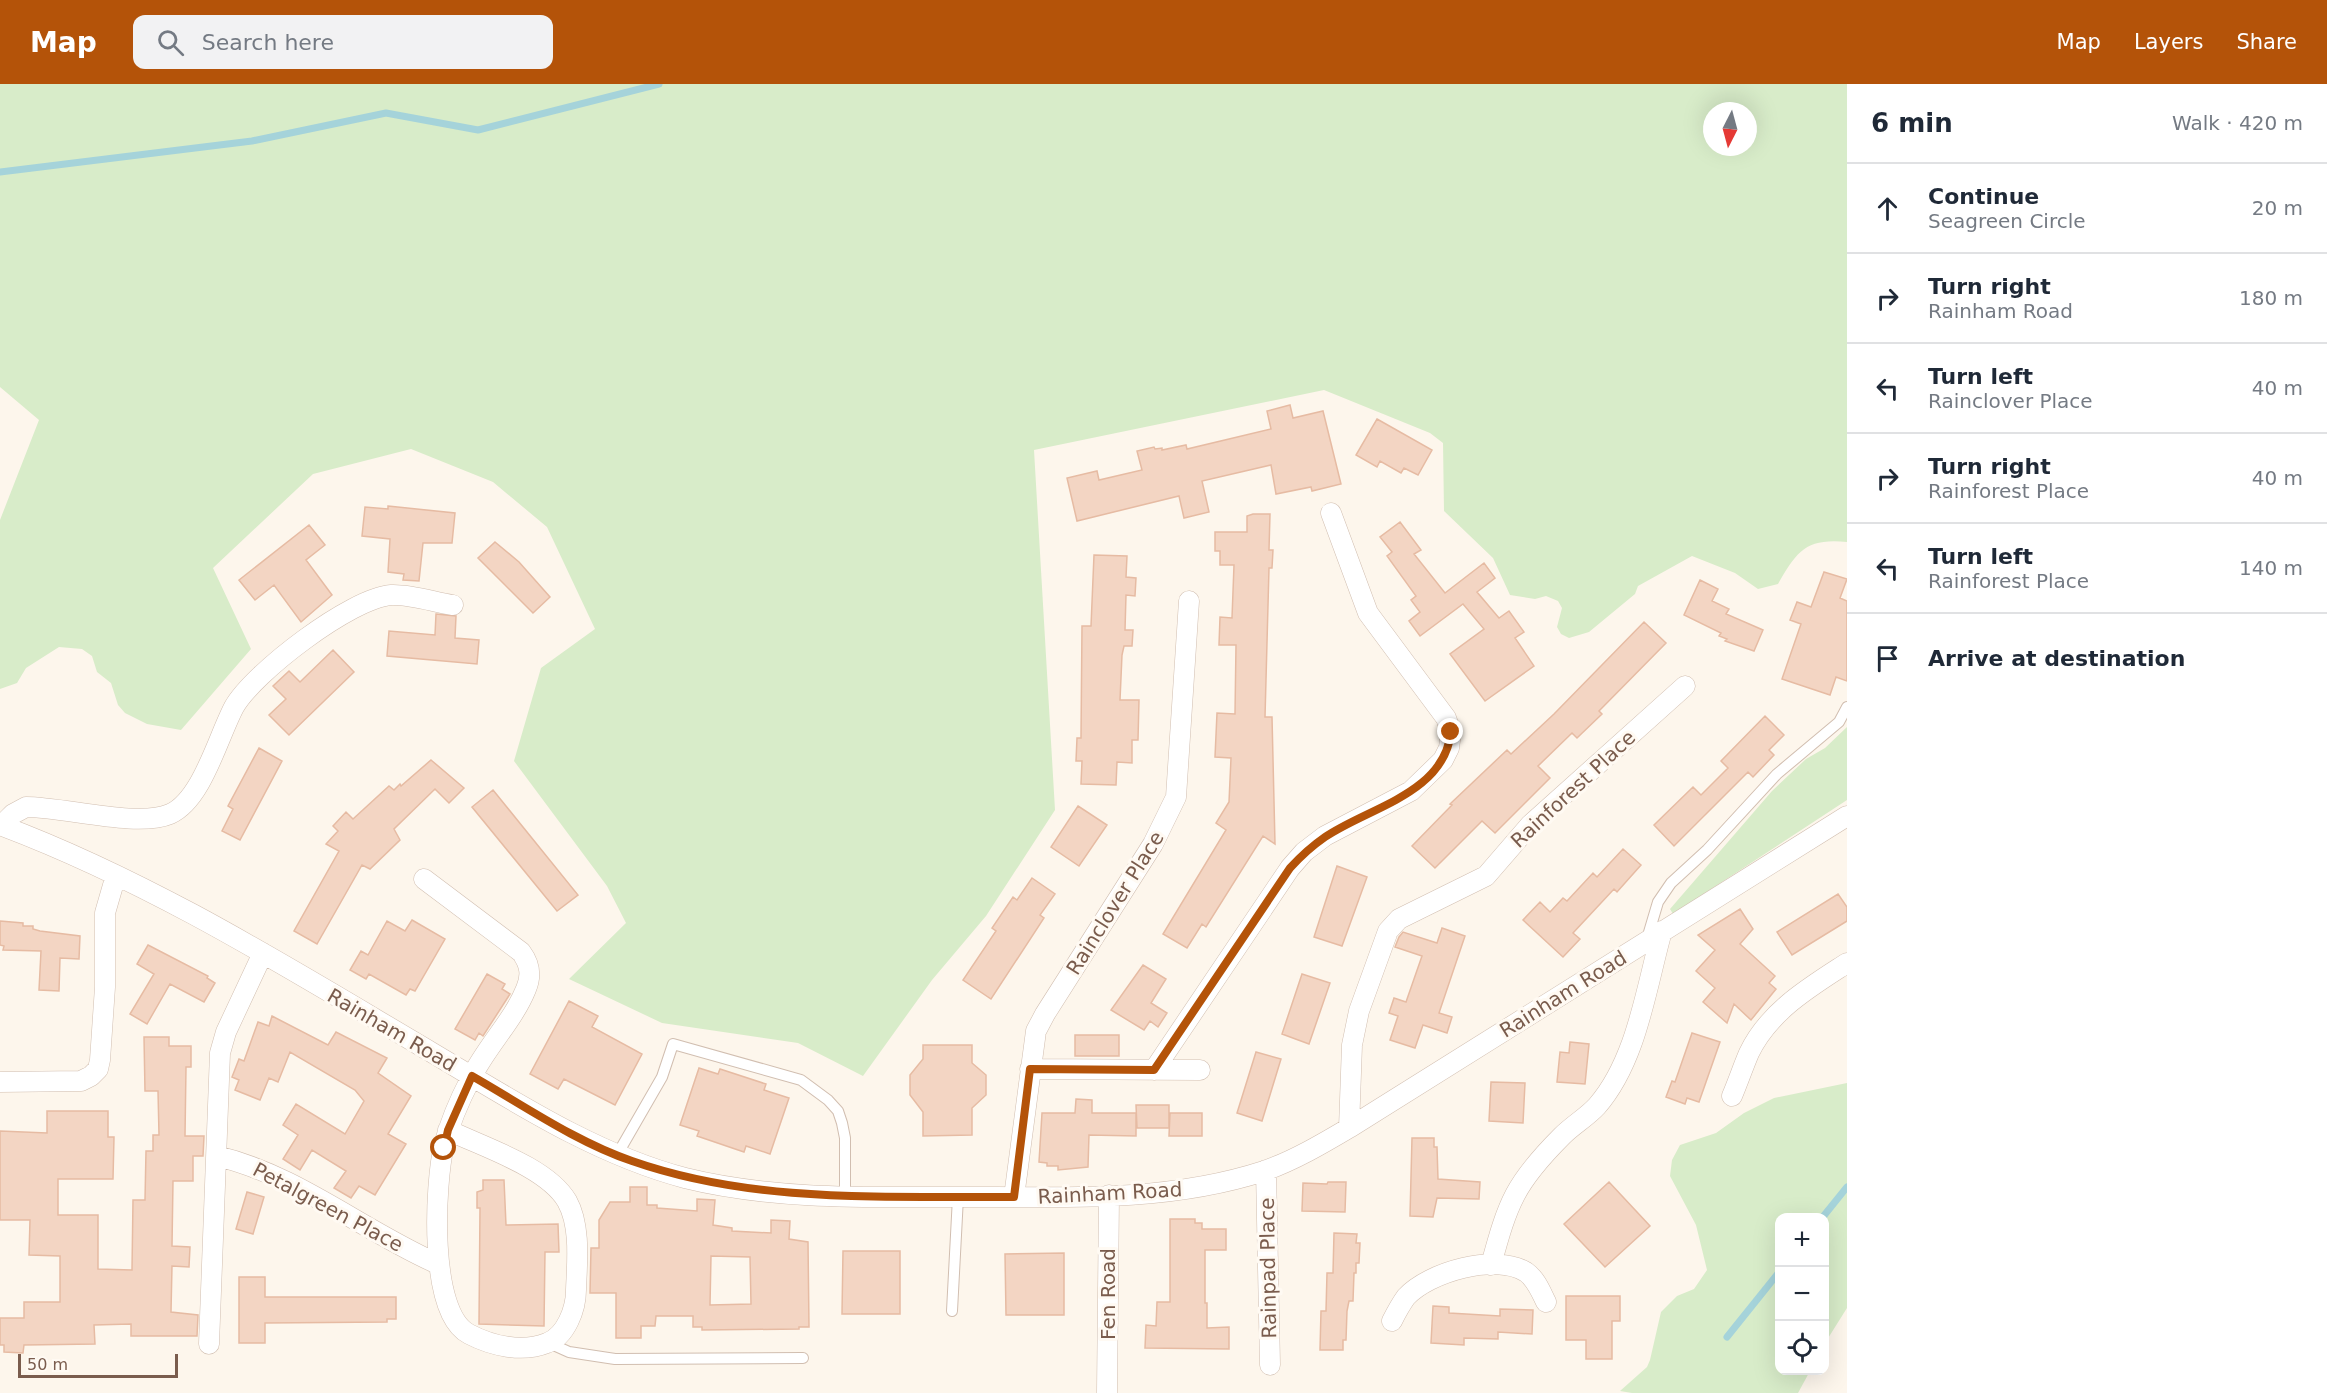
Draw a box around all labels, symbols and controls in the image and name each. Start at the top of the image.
search box [133,15,553,69]
text: Map [30,26,97,59]
icon: search [154,26,187,59]
text: Search here [202,30,334,55]
text: Map [2057,30,2101,54]
text: Layers [2134,30,2203,54]
text: Share [2236,30,2297,54]
north arrow [1703,102,1757,156]
text: 6 min [1871,108,1953,138]
text: Walk · 420 m [2172,111,2303,135]
text: Continue [1928,184,2039,209]
icon: ahead [1871,192,1904,225]
text: 20 m [2252,196,2303,220]
text: Seagreen Circle [1928,209,2086,233]
text: Turn right [1928,274,2051,299]
icon: right [1871,282,1904,315]
text: 180 m [2239,286,2303,310]
text: Rainham Road [1928,299,2073,323]
text: Turn left [1928,364,2033,389]
icon: left [1871,372,1904,405]
text: 40 m [2252,376,2303,400]
text: Rainclover Place [1928,389,2093,413]
text: Turn right [1928,454,2051,479]
icon: right [1871,462,1904,495]
text: 40 m [2252,466,2303,490]
text: Rainforest Place [1928,479,2089,503]
text: Turn left [1928,544,2033,569]
icon: left [1871,552,1904,585]
text: 140 m [2239,556,2303,580]
text: Rainforest Place [1928,569,2089,593]
icon: arrive [1871,642,1904,675]
text: Arrive at destination [1928,646,2185,671]
route end [1437,718,1463,744]
street label: Rainforest Place [1506,725,1640,853]
street label: Rainclover Place [1061,827,1169,979]
street label: Rainham Road [1495,945,1631,1043]
street label: Rainham Road [323,983,461,1077]
route start [430,1134,456,1160]
street label: Petalgreen Place [249,1157,407,1257]
street label: Rainham Road [1037,1177,1183,1209]
street label: Rainpad Place [1255,1197,1281,1339]
map controls [1775,1213,1829,1375]
button: + [1775,1213,1829,1267]
street label: Fen Road [1096,1248,1120,1340]
button: − [1775,1267,1829,1321]
button: locate [1775,1321,1829,1375]
scale bar [18,1351,178,1378]
text: 50 m [27,1355,68,1374]

